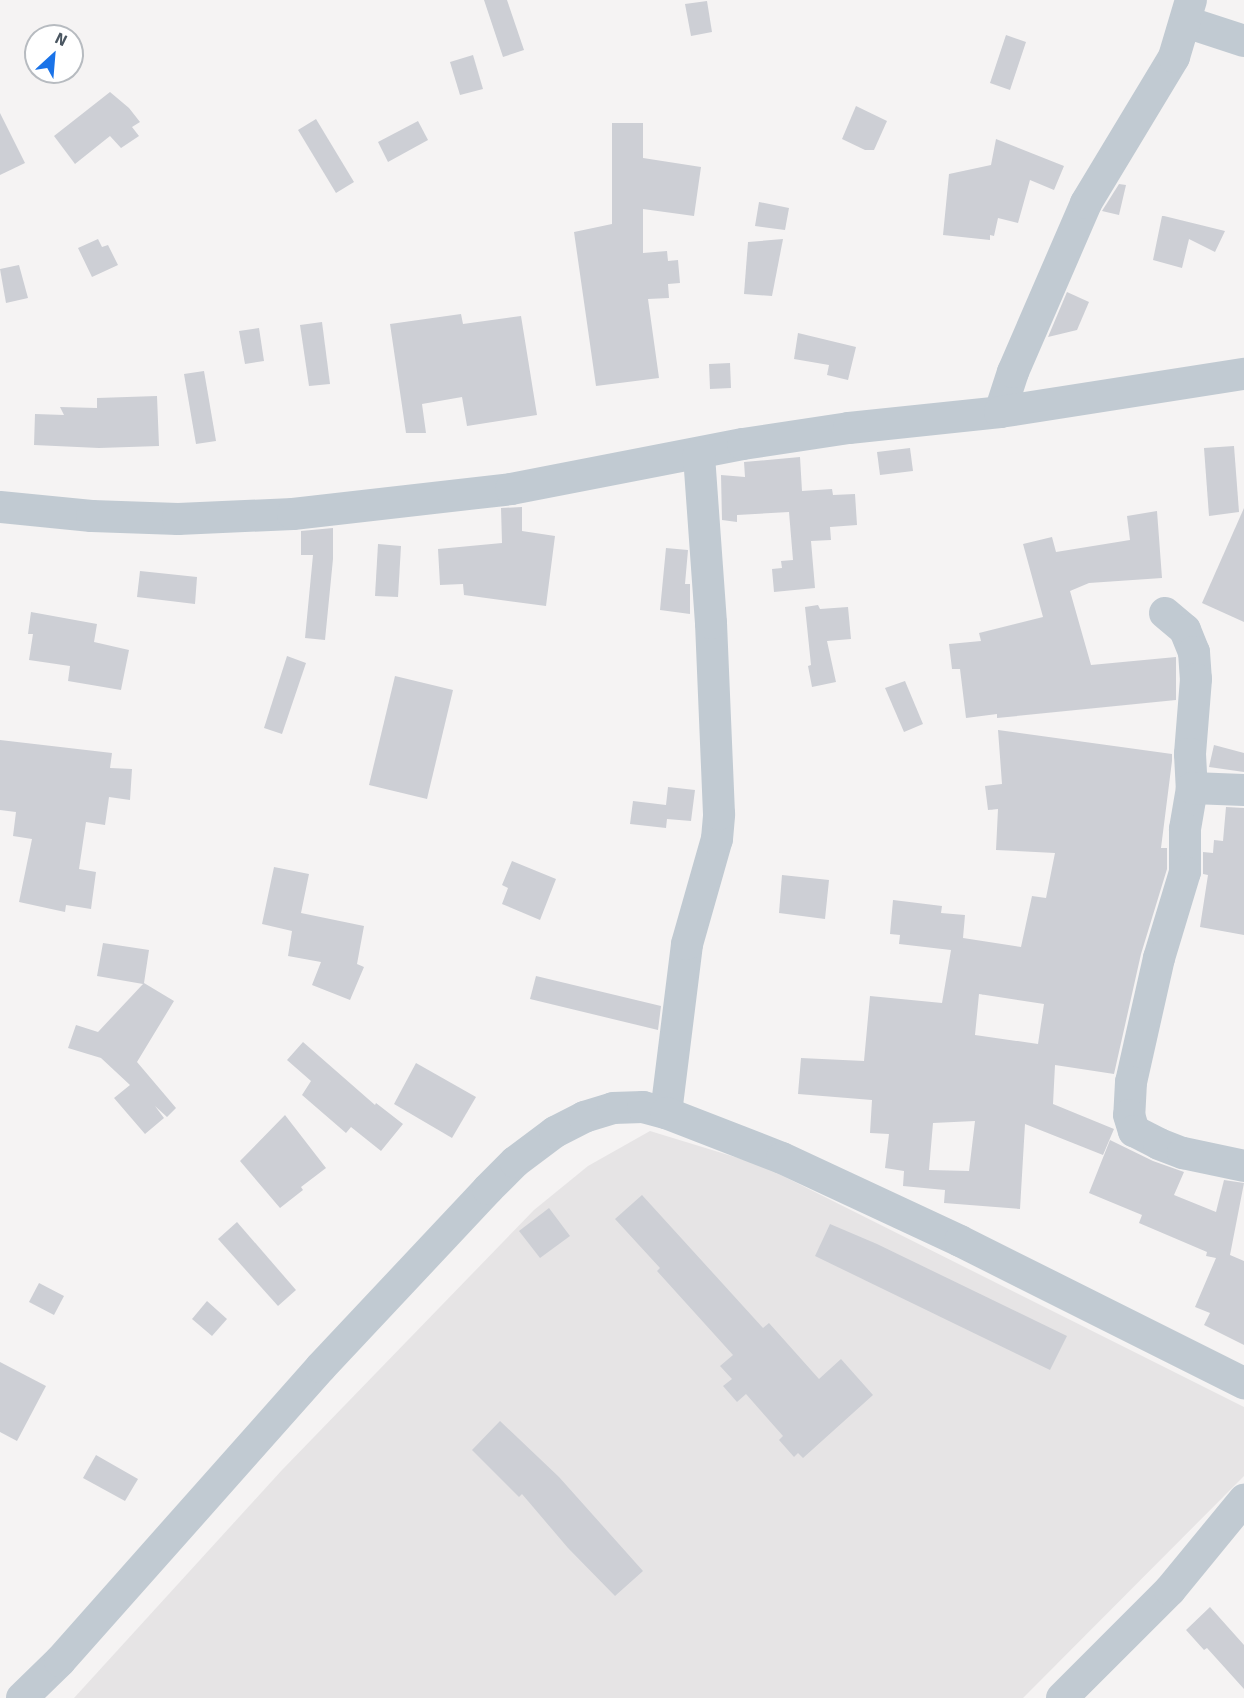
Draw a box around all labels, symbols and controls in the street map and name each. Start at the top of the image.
north arrow [24,24,84,84]
text: N [52,28,70,51]

